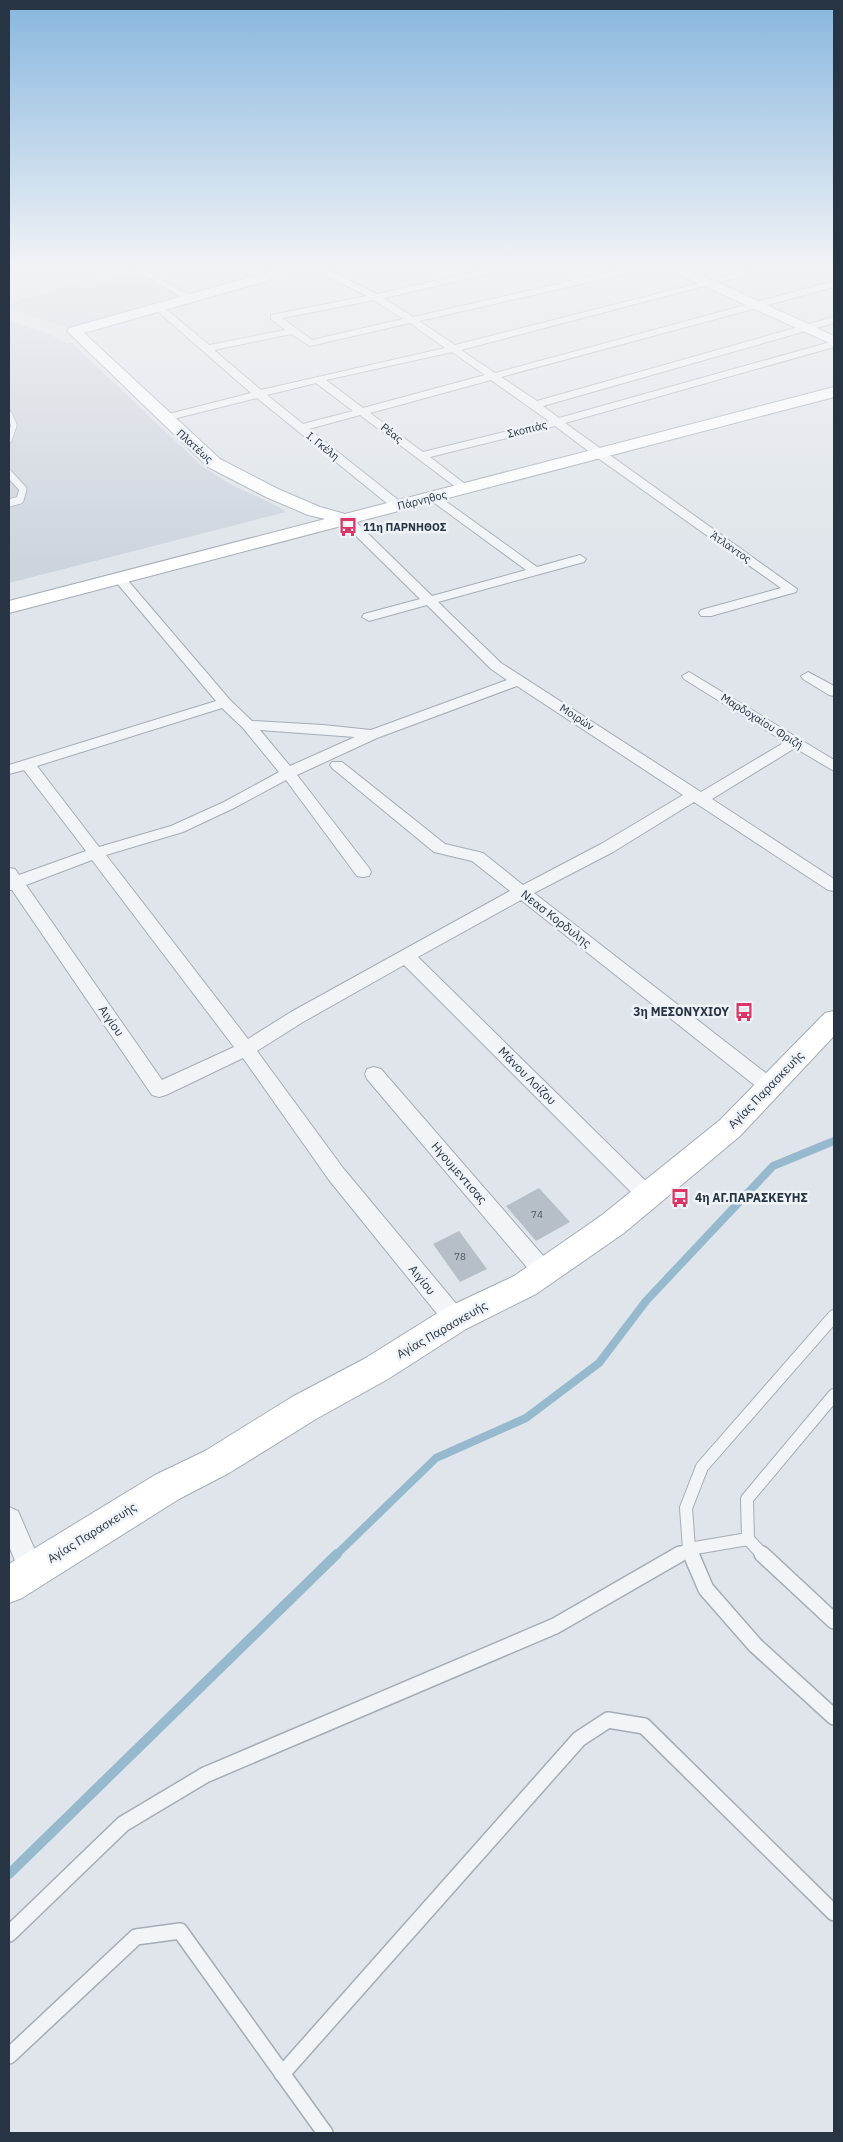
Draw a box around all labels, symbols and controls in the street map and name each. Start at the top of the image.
street label: Σκοπιάς [506,417,548,441]
street label: Ρέας [378,420,406,446]
street label: Πλατέως [174,426,216,466]
street label: Ι. Γκέλη [304,429,342,463]
street label: Πάρνηθος [396,487,448,513]
bus stop icon: 11η ΠΑΡΝΗΘΟΣ [337,516,359,538]
place label: 11η ΠΑΡΝΗΘΟΣ [363,520,447,534]
street label: Άτλαντος [708,528,754,566]
street label: Μαρδοχαίου Φριζή [718,690,806,752]
street label: Μοιρών [557,701,597,733]
street label: Νεασ Κορδυλης [518,887,595,951]
bus stop icon: 3η ΜΕΣΟΝΥΧΙΟΥ [733,1001,755,1023]
street label: Αιγίου [95,1002,127,1039]
place label: 3η ΜΕΣΟΝΥΧΙΟΥ [633,1004,729,1019]
street label: Μάνου Λοίζου [495,1044,559,1108]
street label: Αγίας Παρασκευής [725,1047,807,1132]
street label: Ηγουμεντισας [428,1139,490,1207]
bus stop icon: 4η ΑΓ.ΠΑΡΑΣΚΕΥΗΣ [669,1187,691,1209]
place label: 4η ΑΓ.ΠΑΡΑΣΚΕΥΗΣ [695,1190,808,1205]
house number: 74 [531,1208,543,1221]
house number: 78 [454,1250,466,1263]
street label: Αιγίου [406,1262,439,1298]
street label: Αγίας Παρασκευής [394,1297,490,1362]
street label: Αγίας Παρασκευής [44,1499,139,1566]

